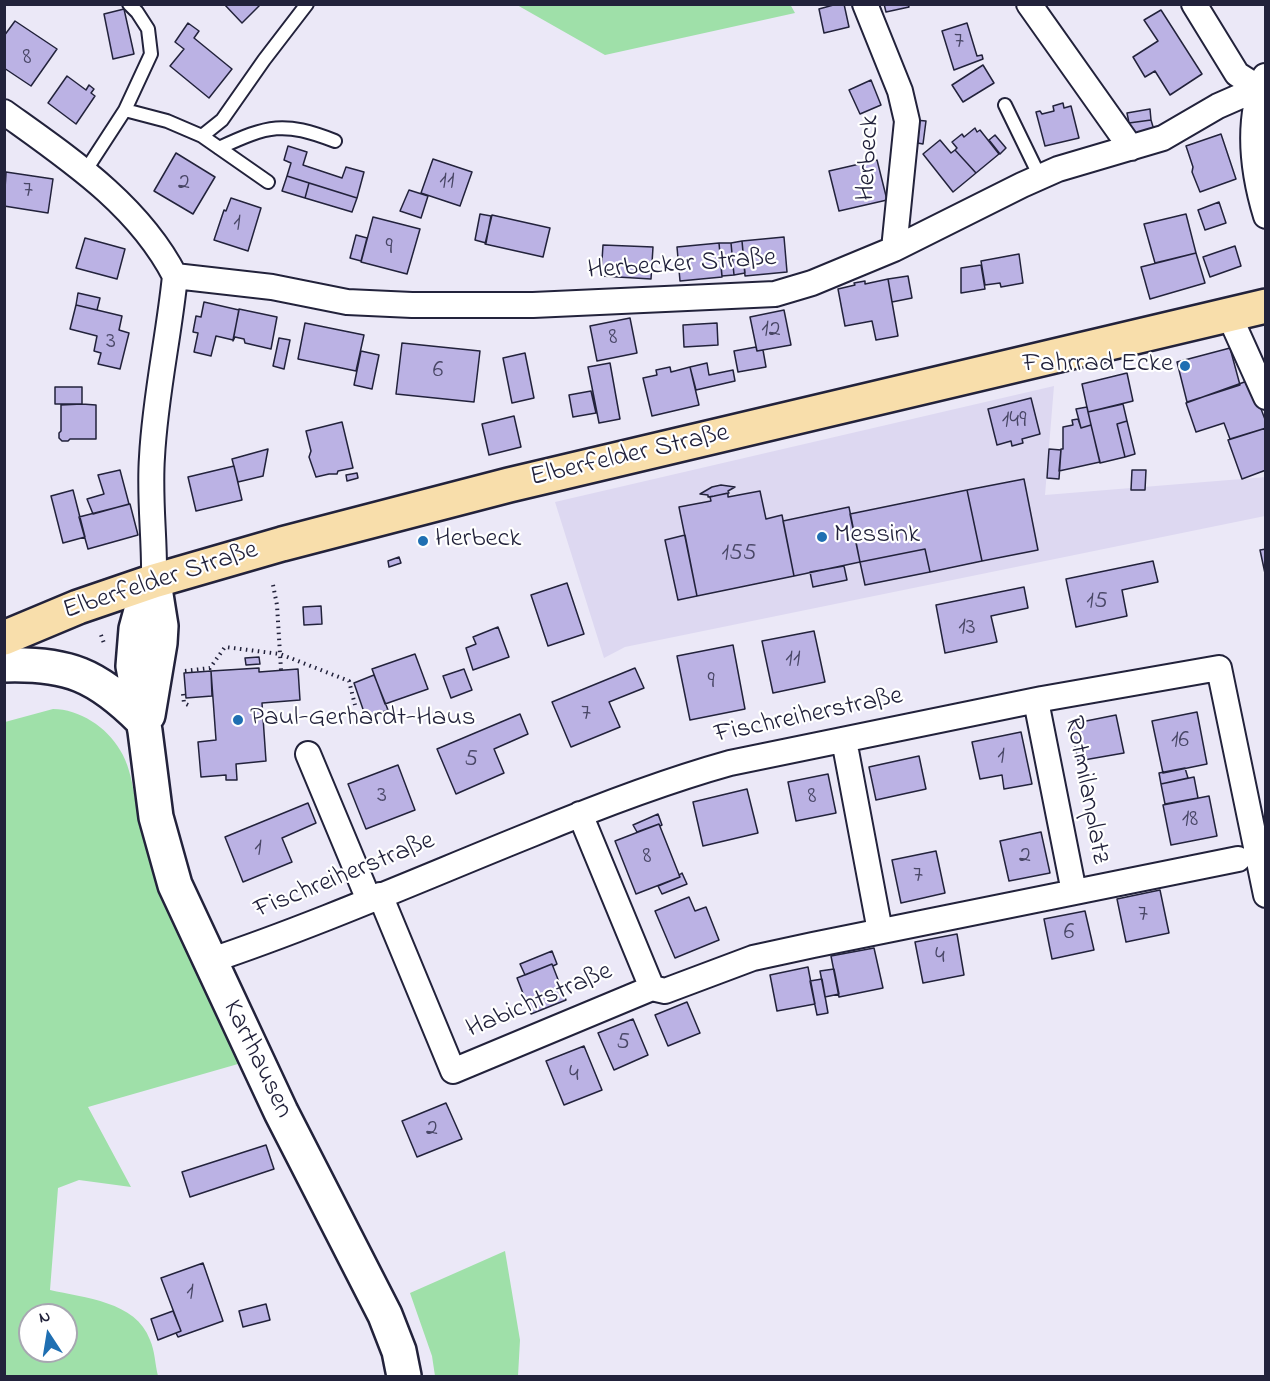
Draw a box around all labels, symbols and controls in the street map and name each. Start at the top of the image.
house number: 7 [954,29,964,57]
house number: 8 [23,45,31,73]
street label: Herbeck [852,114,888,202]
house number: 11 [439,169,455,197]
house number: 2 [178,170,190,198]
house number: 7 [23,178,33,206]
house number: 1 [233,211,241,239]
house number: 9 [385,235,393,263]
street label: Herbecker Straße [587,243,777,289]
house number: 12 [761,317,781,345]
house number: 8 [609,325,617,353]
house number: 3 [106,329,116,357]
place label: Fahrrad Ecke [1023,350,1173,382]
house number: 6 [433,358,443,386]
marker: Fahrrad Ecke [1178,359,1192,373]
house number: 149 [1002,408,1026,436]
street label: Elberfelder Straße [528,418,732,496]
place label: Messink [834,521,920,553]
place label: Herbeck [435,525,521,557]
marker: Messink [815,530,829,544]
marker: Herbeck [416,534,430,548]
street label: Elberfelder Straße [60,535,262,629]
house number: 155 [721,541,757,569]
house number: 15 [1086,589,1108,617]
house number: 13 [958,615,976,643]
house number: 11 [785,647,801,675]
house number: 9 [707,669,715,697]
street label: Fischreiherstraße [712,681,906,753]
house number: 7 [581,701,591,729]
place label: Paul-Gerhardt-Haus [250,704,476,736]
marker: Paul-Gerhardt-Haus [231,713,245,727]
street label: Rotmilanplatz [1055,713,1115,867]
house number: 16 [1171,728,1189,756]
house number: 1 [997,744,1005,772]
house number: 5 [464,747,478,775]
house number: 3 [377,783,387,811]
house number: 8 [808,784,816,812]
house number: 18 [1182,807,1198,835]
street label: Fischreiherstraße [250,826,440,928]
house number: 1 [254,836,262,864]
house number: 2 [1019,843,1031,871]
house number: 8 [643,844,651,872]
house number: 7 [913,863,923,891]
house number: 7 [1138,902,1148,930]
house number: 6 [1064,920,1074,948]
house number: 4 [935,944,945,972]
street label: Habichtstraße [462,957,618,1047]
street label: Karthausen [214,996,298,1124]
house number: 5 [616,1030,630,1058]
house number: 4 [569,1062,579,1090]
house number: 2 [426,1116,438,1144]
house number: 1 [186,1280,194,1308]
north arrow [18,1303,78,1363]
text: N [37,1304,52,1330]

